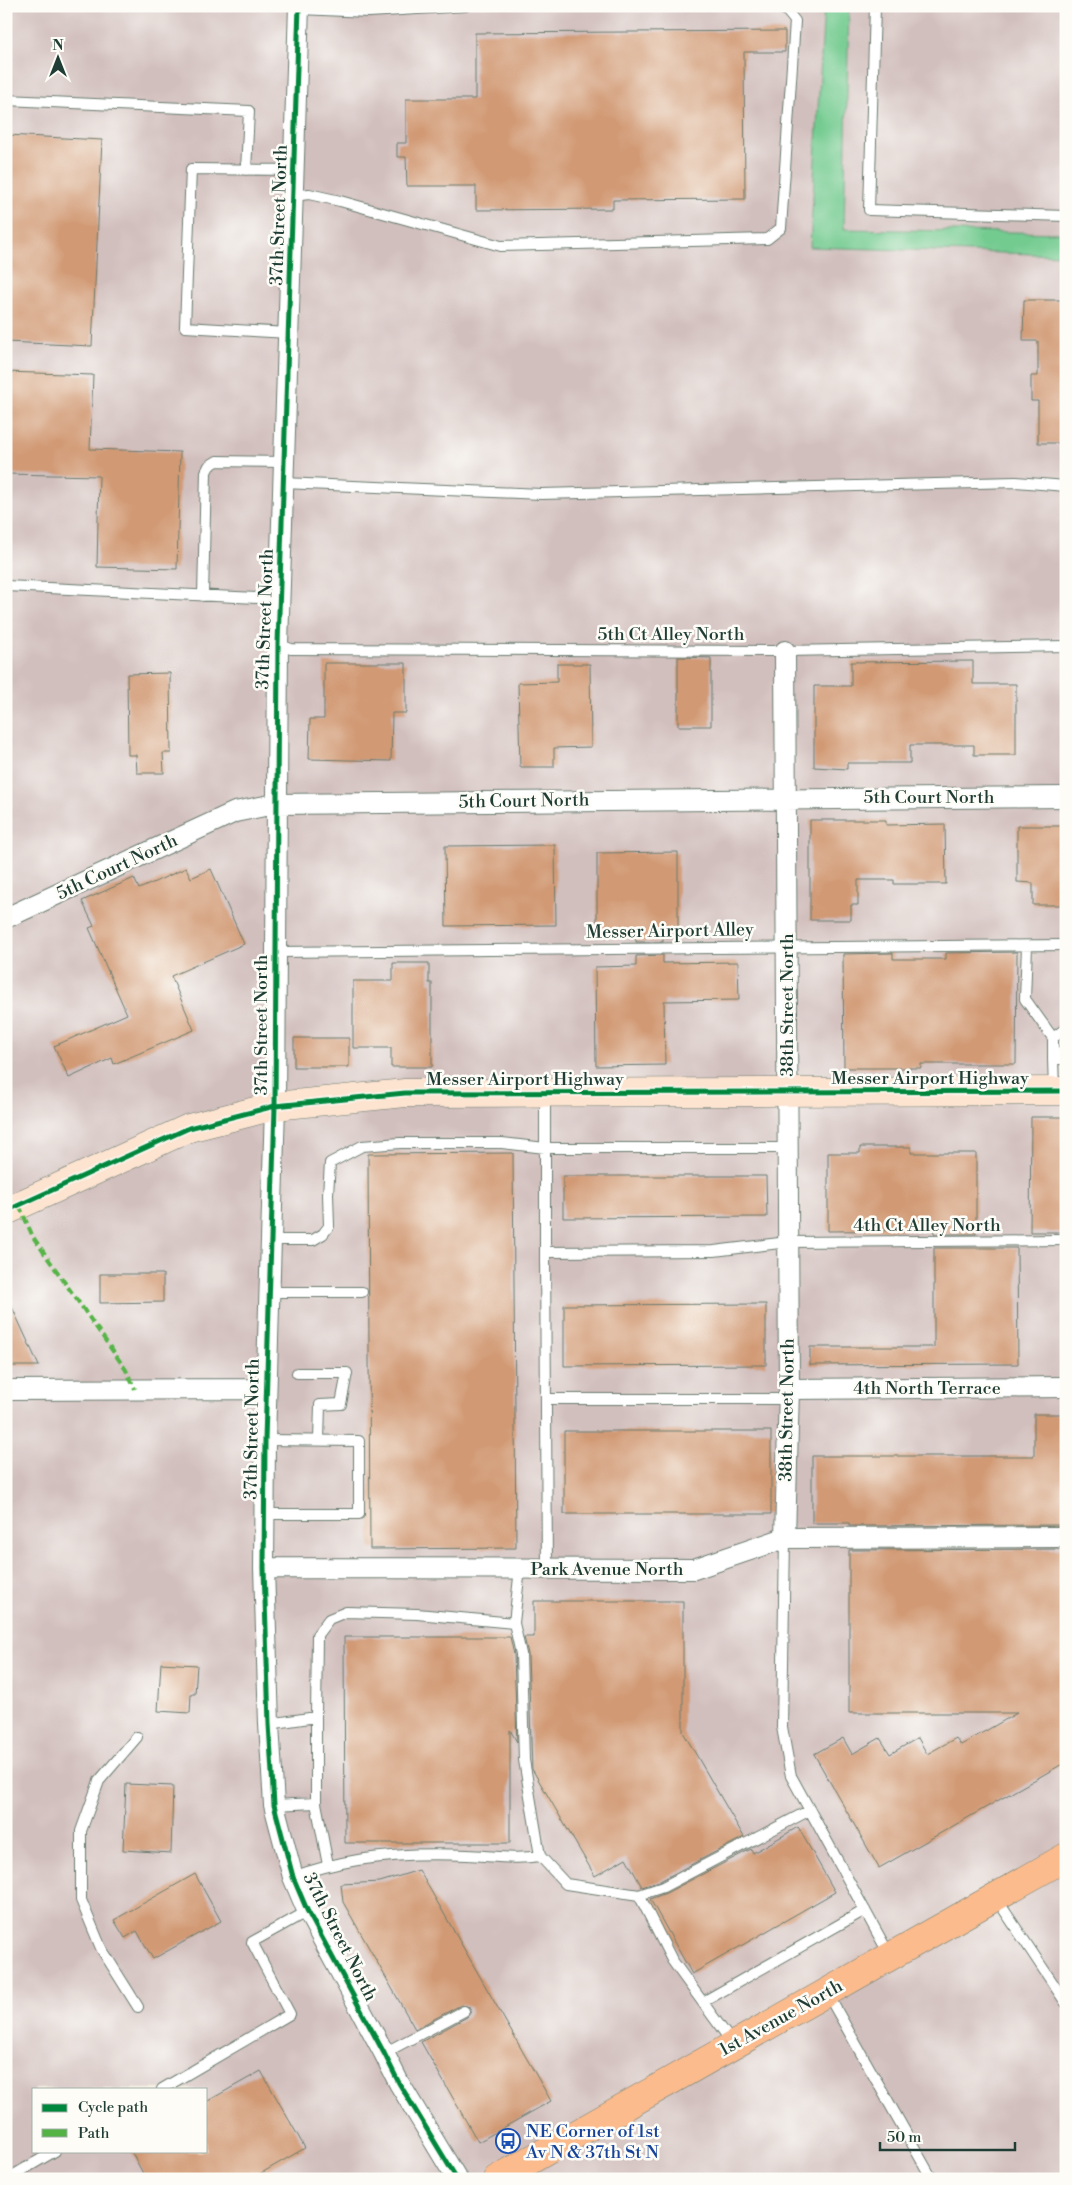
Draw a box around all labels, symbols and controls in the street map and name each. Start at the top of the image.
north arrow [32,32,82,82]
text: N [52,37,64,55]
street label: 37th Street North [265,144,293,286]
street label: 37th Street North [251,548,279,690]
street label: 5th Ct Alley North [598,623,745,646]
street label: 5th Court North [864,786,995,809]
street label: 5th Court North [458,788,590,814]
street label: 5th Court North [53,829,181,905]
street label: Messer Airport Alley [586,918,754,944]
street label: 38th Street North [776,933,799,1077]
street label: 37th Street North [250,954,273,1096]
street label: Messer Airport Highway [831,1067,1029,1090]
street label: Messer Airport Highway [426,1068,624,1091]
street label: 4th Ct Alley North [853,1214,1001,1237]
street label: 38th Street North [774,1338,800,1482]
street label: 37th Street North [239,1358,265,1500]
street label: 4th North Terrace [853,1377,1001,1400]
street label: Park Avenue North [530,1558,684,1581]
street label: 37th Street North [298,1869,382,2005]
street label: 1st Avenue North [715,1974,847,2061]
legend [32,2088,208,2152]
text: Cycle path [78,2098,148,2117]
place label: NE Corner of 1st Av N & 37th St N [525,2120,660,2164]
scale bar [880,2120,1014,2152]
text: Path [78,2124,110,2143]
bus stop icon: NE Corner of 1st Av N & 37th St N [495,2128,521,2154]
text: 50 m [887,2128,921,2147]

